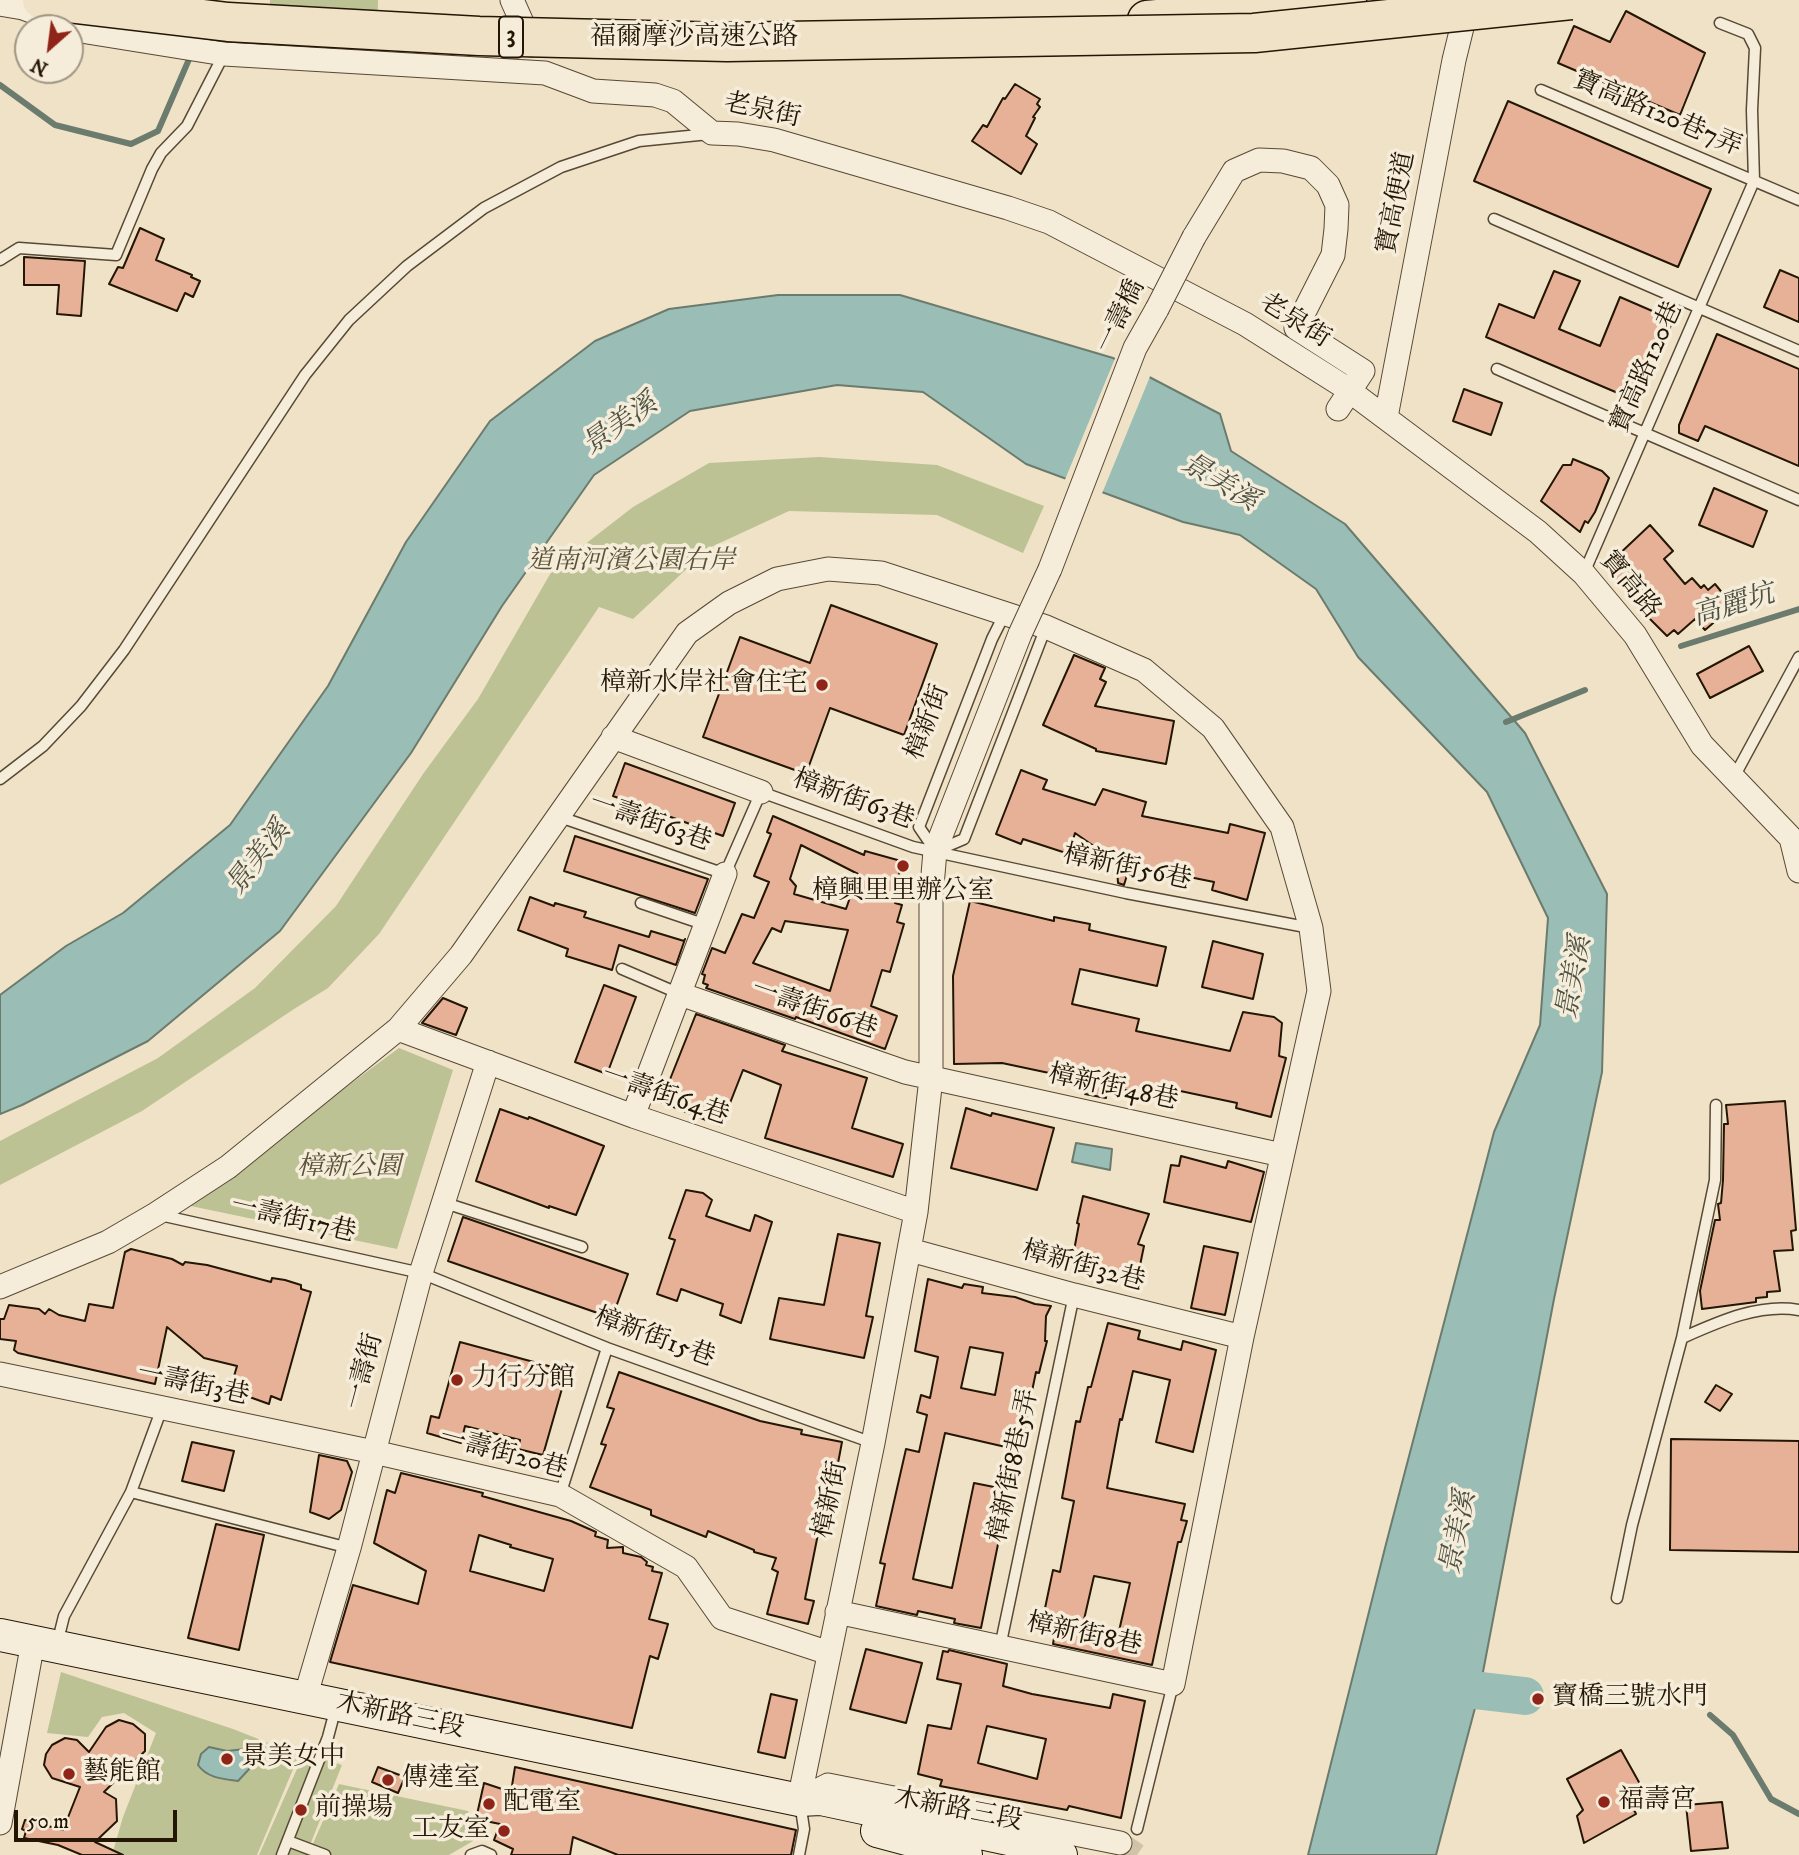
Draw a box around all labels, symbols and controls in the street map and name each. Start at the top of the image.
north arrow [14,14,84,84]
road number: 3 [499,16,523,57]
street label: 福爾摩沙高速公路 [590,23,798,55]
text: N [28,52,52,80]
street label: 寶高路120巷7弄 [1568,65,1746,165]
street label: 老泉街 [721,89,803,135]
street label: 寶高便道 [1373,149,1423,257]
street label: 一壽橋 [1091,275,1153,359]
street label: 老泉街 [1253,288,1335,356]
street label: 寶高路120巷 [1605,298,1691,438]
water label: 景美溪 [577,388,665,464]
water label: 景美溪 [1174,448,1264,520]
street label: 寶高路 [1592,546,1666,626]
park label: 道南河濱公園右岸 [527,547,735,579]
water label: 高麗坑 [1689,579,1779,635]
place label: 樟新水岸社會住宅 [600,669,808,701]
marker: 樟新水岸社會住宅 [814,677,830,693]
street label: 樟新街 [900,681,958,765]
street label: 樟新街63巷 [788,765,918,837]
street label: 一壽街63巷 [585,789,715,859]
water label: 景美溪 [221,816,299,902]
street label: 樟新街56巷 [1060,840,1194,898]
marker: 樟興里里辦公室 [895,858,911,874]
place label: 樟興里里辦公室 [812,877,994,909]
water label: 景美溪 [1552,934,1600,1022]
street label: 一壽街66巷 [747,975,881,1047]
street label: 樟新街48巷 [1045,1060,1181,1118]
street label: 一壽街64巷 [597,1061,733,1133]
park label: 樟新公園 [297,1153,401,1185]
street label: 一壽街17巷 [227,1191,359,1251]
street label: 樟新街32巷 [1018,1237,1148,1299]
street label: 樟新街15巷 [589,1303,719,1375]
street label: 一壽街 [341,1330,391,1414]
street label: 一壽街3巷 [134,1359,252,1413]
place label: 力行分館 [471,1364,575,1396]
marker: 力行分館 [449,1372,465,1388]
street label: 樟新街8巷5弄 [984,1386,1046,1546]
street label: 一壽街20巷 [436,1423,570,1487]
street label: 樟新街 [809,1459,855,1541]
water label: 景美溪 [1435,1489,1485,1577]
street label: 樟新街8巷 [1024,1609,1144,1663]
place label: 寶橋三號水門 [1552,1683,1708,1715]
street label: 木新路三段 [333,1688,467,1746]
marker: 寶橋三號水門 [1530,1691,1546,1707]
place label: 景美女中 [241,1743,345,1775]
marker: 景美女中 [219,1751,235,1767]
place label: 藝能館 [83,1758,161,1790]
place label: 傳達室 [402,1764,480,1796]
marker: 藝能館 [61,1766,77,1782]
marker: 傳達室 [380,1772,396,1788]
street label: 木新路三段 [891,1783,1025,1839]
place label: 福壽宮 [1618,1786,1696,1818]
place label: 配電室 [503,1788,581,1820]
place label: 前操場 [315,1794,393,1826]
marker: 福壽宮 [1596,1794,1612,1810]
scale bar [18,1796,180,1840]
marker: 配電室 [481,1796,497,1812]
marker: 前操場 [293,1802,309,1818]
text: 50 m [27,1809,69,1835]
place label: 工友室 [412,1815,490,1847]
marker: 工友室 [496,1823,512,1839]

